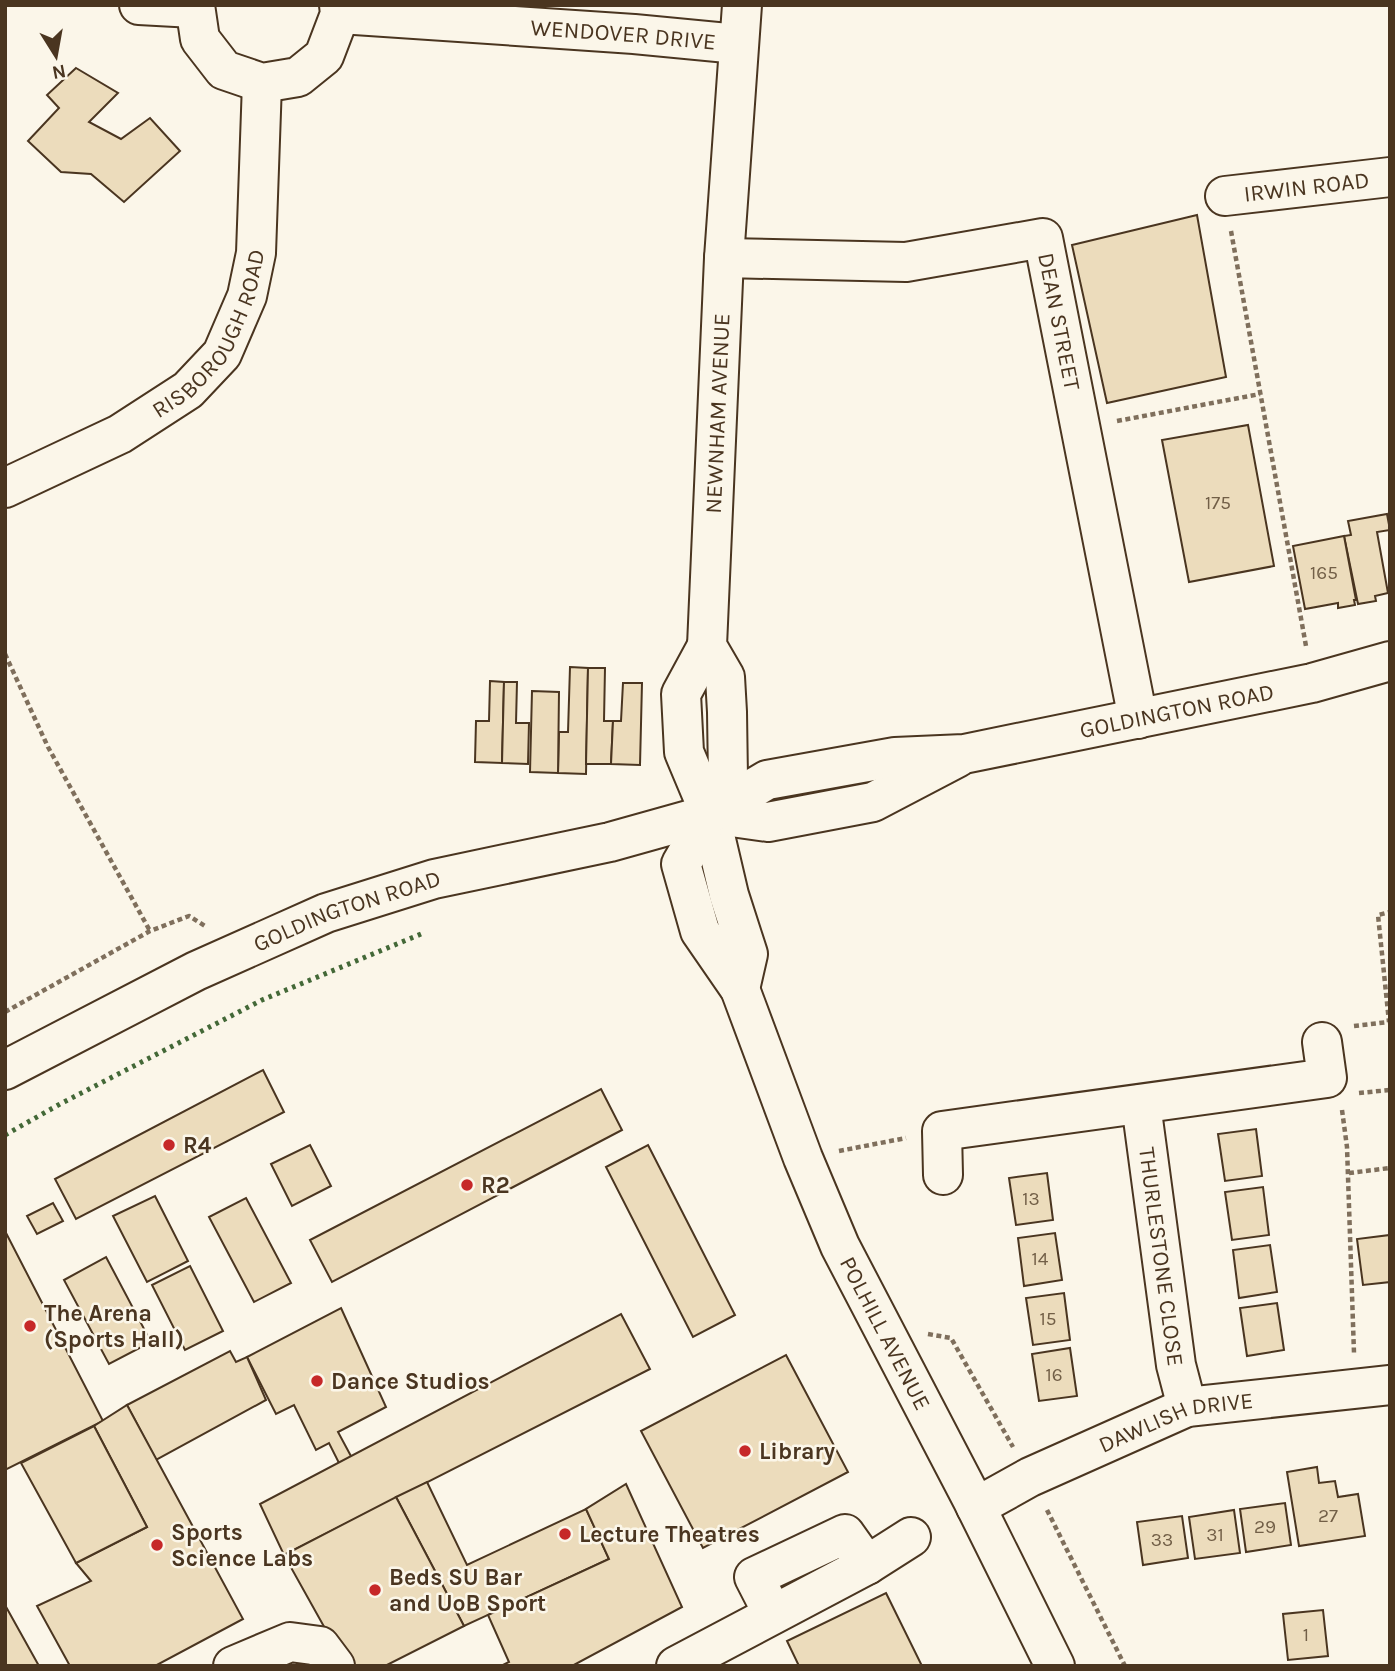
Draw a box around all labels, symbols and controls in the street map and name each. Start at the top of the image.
street label: WENDOVER DRIVE [530,13,717,55]
north arrow [21,21,91,91]
text: N [50,60,68,84]
street label: IRWIN ROAD [1242,166,1371,207]
street label: RISBOROUGH ROAD [147,247,270,423]
street label: DEAN STREET [1033,250,1086,393]
street label: NEWNHAM AVENUE [699,313,735,514]
house number: 175 [1205,492,1231,514]
house number: 165 [1310,562,1338,584]
street label: GOLDINGTON ROAD [1077,678,1276,744]
street label: GOLDINGTON ROAD [249,864,444,957]
place label: R4 [183,1132,212,1159]
marker: R4 [161,1137,177,1153]
street label: THURLESTONE CLOSE [1133,1145,1190,1368]
place label: R2 [481,1172,510,1199]
marker: R2 [459,1177,475,1193]
house number: 13 [1022,1188,1040,1210]
house number: 14 [1032,1248,1049,1270]
street label: POLHILL AVENUE [834,1252,937,1414]
place label: The Arena (Sports Hall) [44,1300,184,1353]
house number: 15 [1039,1308,1057,1330]
marker: The Arena (Sports Hall) [22,1318,38,1334]
house number: 16 [1045,1364,1063,1386]
place label: Dance Studios [331,1368,490,1395]
marker: Dance Studios [309,1373,325,1389]
street label: DAWLISH DRIVE [1094,1386,1254,1458]
place label: Library [759,1438,836,1465]
marker: Library [737,1443,753,1459]
house number: 27 [1318,1505,1338,1527]
house number: 29 [1254,1516,1276,1538]
place label: Sports Science Labs [171,1519,313,1572]
place label: Lecture Theatres [579,1521,760,1548]
house number: 31 [1206,1524,1224,1546]
marker: Lecture Theatres [557,1526,573,1542]
house number: 33 [1151,1529,1173,1551]
marker: Sports Science Labs [149,1537,165,1553]
place label: Beds SU Bar and UoB Sport [389,1564,546,1617]
marker: Beds SU Bar and UoB Sport [367,1582,383,1598]
house number: 1 [1303,1624,1309,1646]

